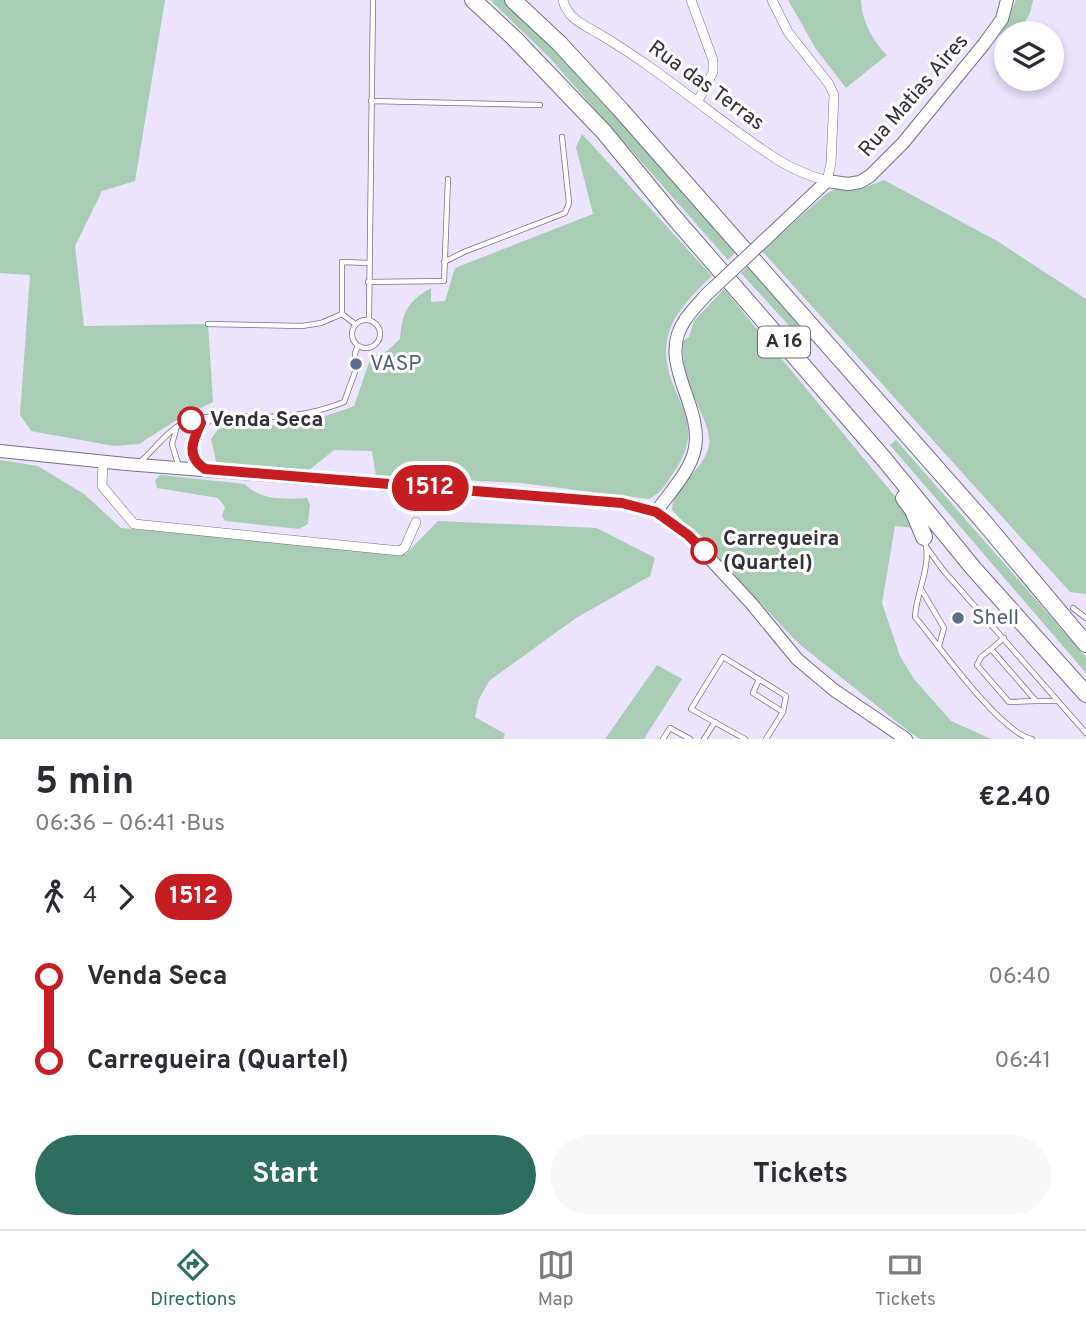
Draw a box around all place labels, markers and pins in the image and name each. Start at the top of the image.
place label: VASP [370,351,421,378]
marker: VASP [348,356,364,372]
marker: Venda Seca [178,407,204,433]
place label: Venda Seca [210,407,323,434]
place label: Carregueira (Quartel) [723,526,839,577]
marker: Carregueira (Quartel) [691,538,717,564]
place label: Shell [972,605,1019,632]
marker: Shell [950,610,966,626]

